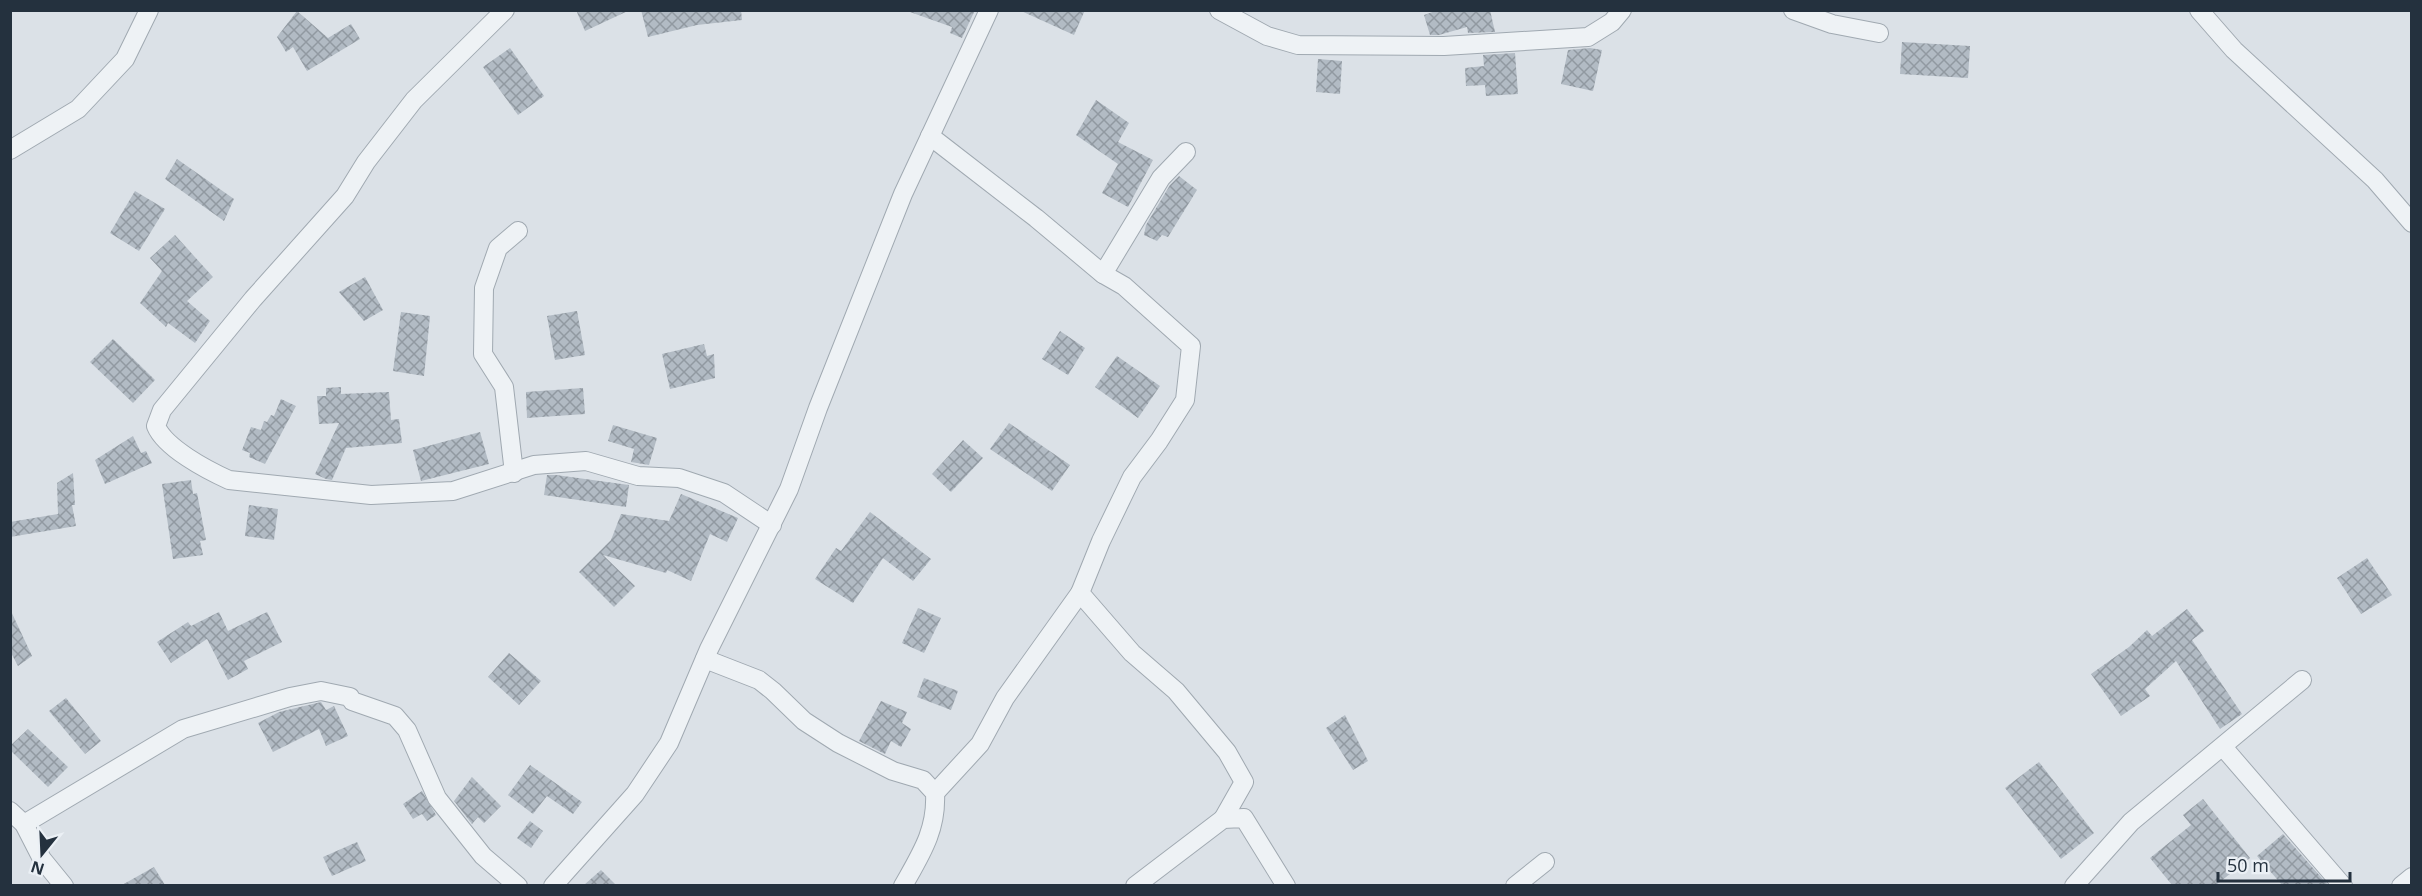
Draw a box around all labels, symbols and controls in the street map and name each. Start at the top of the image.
north arrow [12,824,72,884]
scale bar [2218,845,2350,883]
text: 50 m [2227,853,2269,877]
text: N [28,856,47,881]

